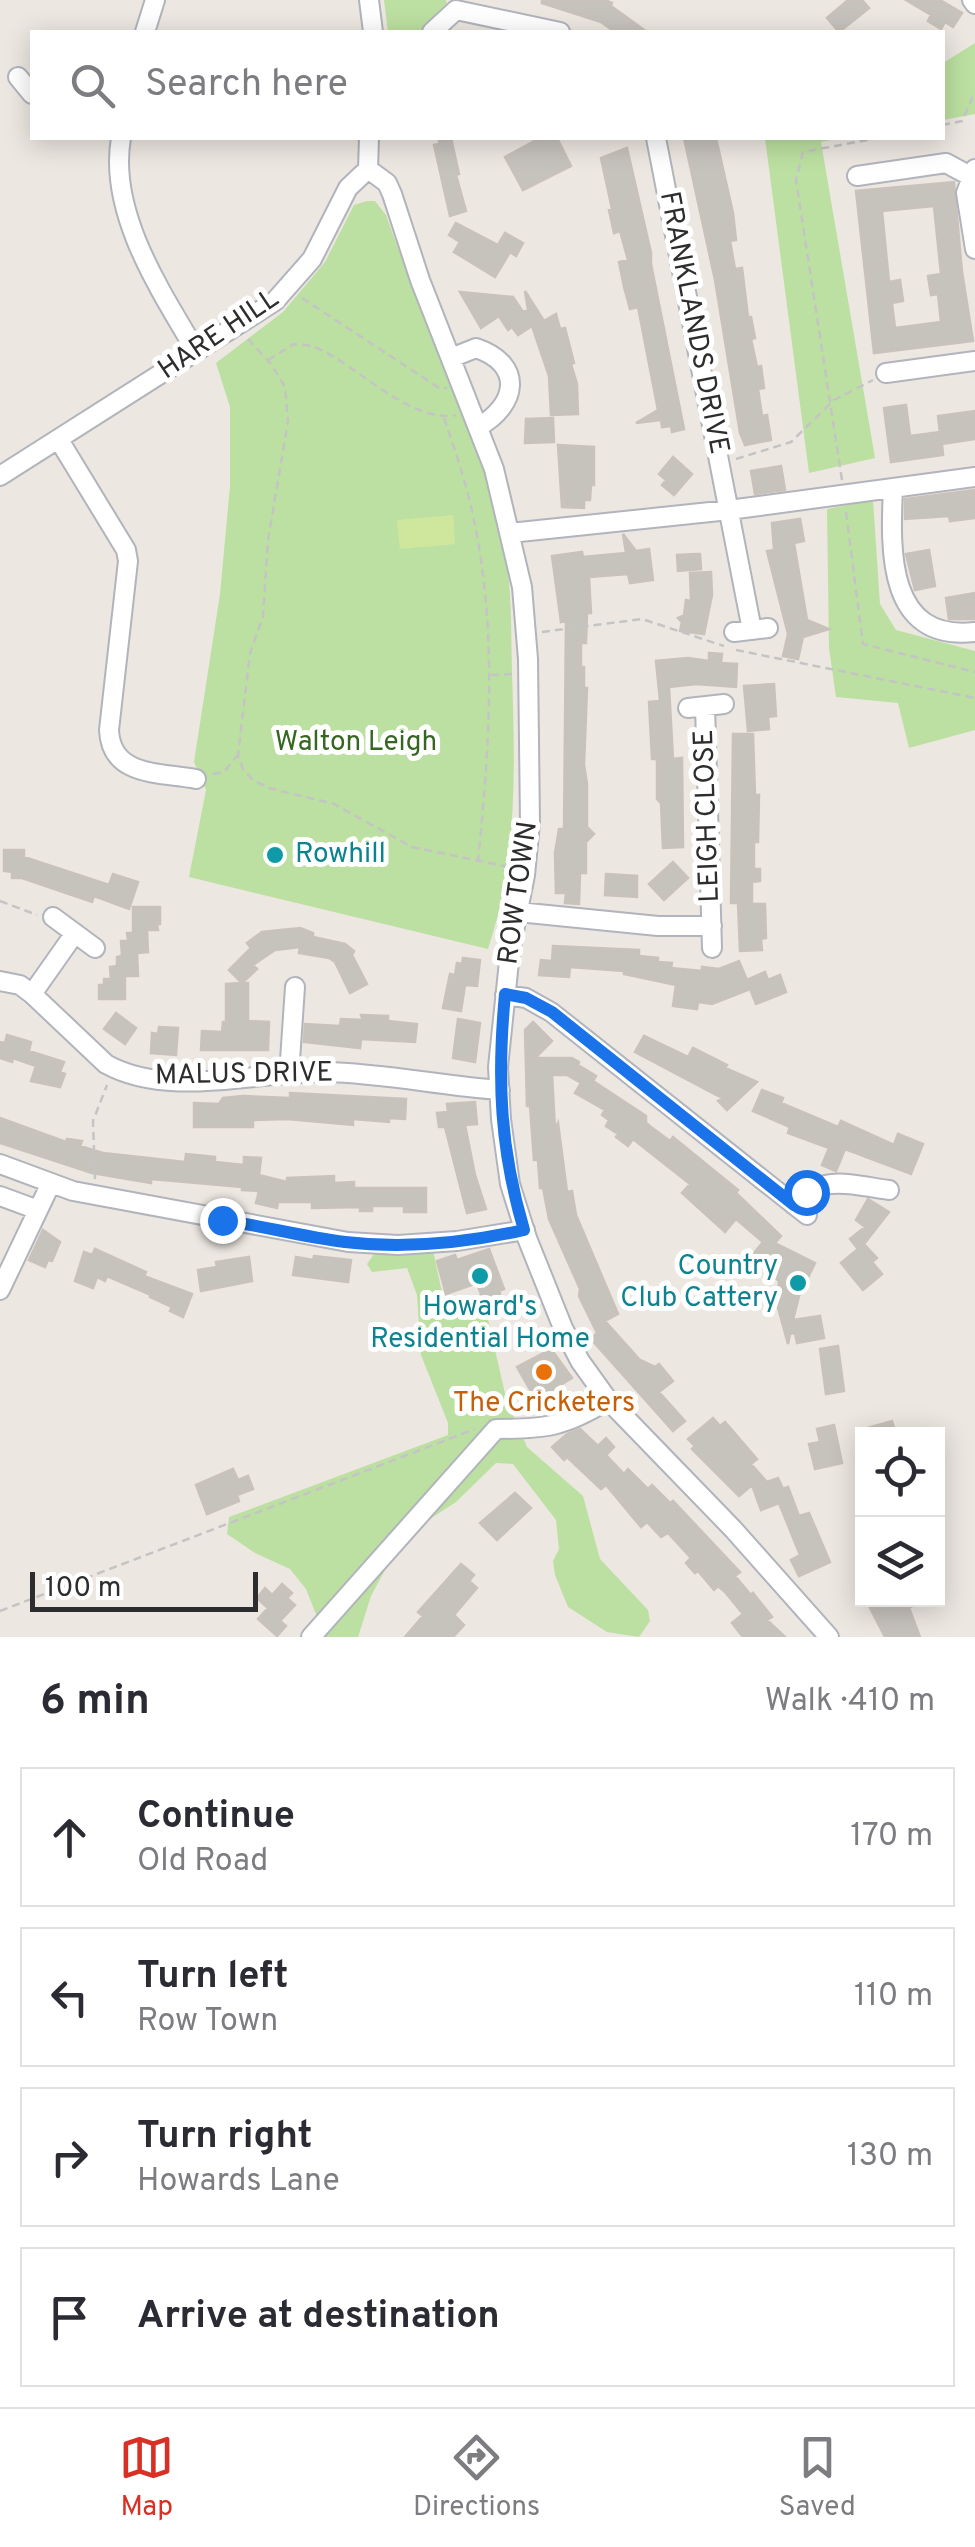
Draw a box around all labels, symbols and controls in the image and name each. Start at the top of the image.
search box [30,30,945,140]
icon: search [65,58,120,113]
text: Search here [145,61,348,110]
street label: FRANKLANDS DRIVE [650,189,736,457]
street label: HARE HILL [152,281,286,389]
park label: Walton Leigh [275,725,437,761]
street label: LEIGH CLOSE [687,729,729,903]
street label: ROW TOWN [491,819,547,967]
place label: Rowhill [295,837,386,873]
marker: Rowhill [264,844,286,866]
street label: MALUS DRIVE [155,1055,333,1095]
route start [784,1170,830,1216]
route end [200,1198,246,1244]
place label: Country Club Cattery [620,1249,778,1317]
marker: Howard's Residential Home [469,1265,491,1287]
marker: Country Club Cattery [787,1272,809,1294]
place label: Howard's Residential Home [370,1290,590,1358]
marker: The Cricketers [533,1361,555,1383]
place label: The Cricketers [453,1386,635,1422]
map controls [855,1427,945,1607]
button: locate [855,1427,945,1517]
button: layers [855,1517,945,1607]
scale bar [30,1567,258,1612]
text: 100 m [45,1571,121,1607]
text: 6 min [40,1676,150,1729]
text: Walk · 410 m [765,1682,935,1722]
text: Continue [137,1793,295,1842]
icon: ahead [42,1810,97,1865]
text: 170 m [850,1817,933,1857]
text: Old Road [137,1842,268,1882]
text: Turn left [137,1953,289,2002]
icon: left [42,1970,97,2025]
text: 110 m [854,1977,933,2017]
text: Row Town [137,2002,278,2042]
text: Turn right [137,2113,312,2162]
icon: right [42,2130,97,2185]
text: 130 m [847,2137,933,2177]
text: Howards Lane [137,2162,340,2202]
icon: arrive [42,2290,97,2345]
text: Arrive at destination [137,2293,500,2342]
tab: Map [119,2430,174,2526]
tab: Directions [413,2430,540,2526]
tab: Saved [779,2430,856,2526]

